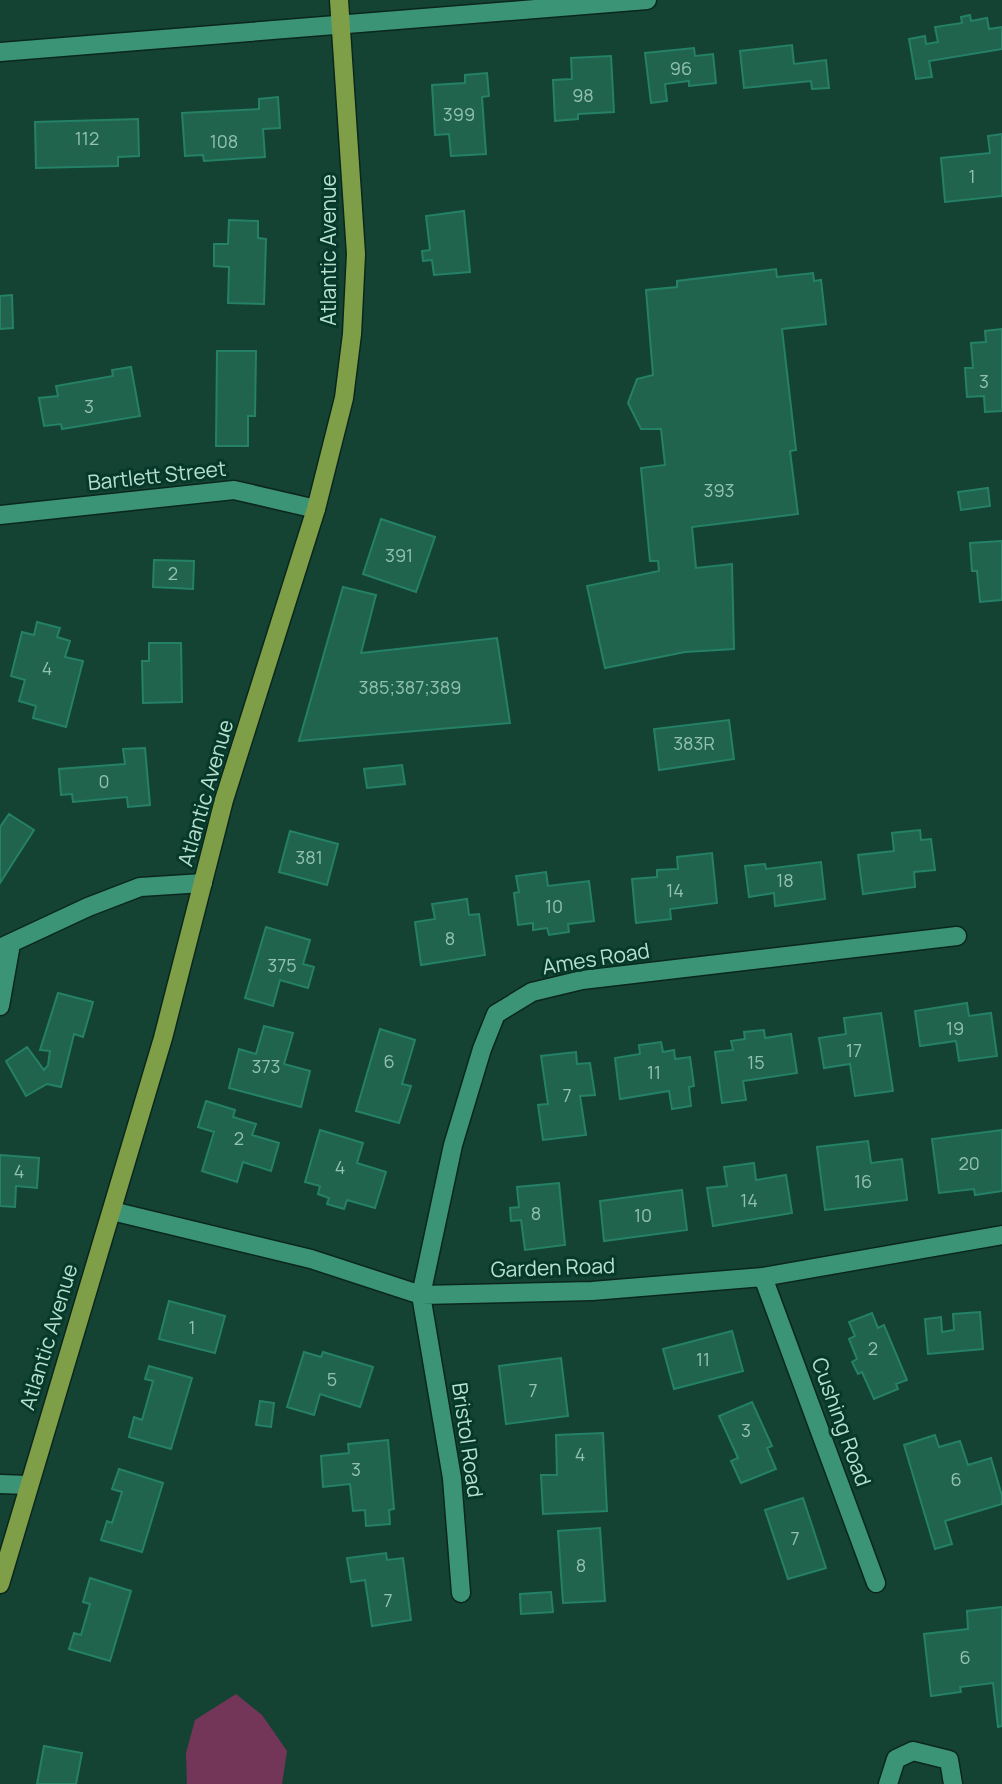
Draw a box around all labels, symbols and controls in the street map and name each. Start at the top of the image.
house number: 96 [670,56,692,80]
house number: 98 [572,83,594,107]
house number: 399 [443,102,475,126]
house number: 112 [75,126,99,150]
house number: 108 [210,129,238,153]
house number: 1 [968,164,976,188]
street label: Atlantic Avenue [314,174,342,326]
house number: 3 [979,369,989,393]
house number: 3 [84,394,94,418]
street label: Bartlett Street [86,454,228,496]
house number: 393 [703,478,735,502]
house number: 391 [385,543,413,567]
house number: 2 [168,561,178,585]
house number: 4 [42,656,52,680]
house number: 385;387;389 [359,675,461,699]
street label: Atlantic Avenue [171,716,239,869]
house number: 383R [673,731,715,755]
house number: 0 [99,769,109,793]
house number: 381 [295,845,323,869]
house number: 18 [776,868,794,892]
house number: 14 [666,878,684,902]
house number: 10 [545,894,563,918]
house number: 8 [445,926,455,950]
street label: Ames Road [540,936,652,980]
house number: 375 [267,953,297,977]
house number: 19 [946,1016,964,1040]
house number: 17 [846,1038,862,1062]
house number: 6 [383,1049,395,1073]
house number: 15 [747,1050,765,1074]
house number: 373 [252,1054,280,1078]
house number: 11 [647,1060,661,1084]
house number: 7 [562,1083,572,1107]
house number: 2 [234,1126,244,1150]
house number: 20 [958,1151,980,1175]
house number: 4 [335,1155,345,1179]
house number: 4 [14,1159,24,1183]
house number: 16 [854,1169,872,1193]
house number: 14 [740,1188,758,1212]
house number: 8 [531,1201,541,1225]
house number: 10 [634,1203,652,1227]
street label: Garden Road [490,1251,616,1283]
street label: Atlantic Avenue [13,1260,84,1413]
house number: 1 [188,1315,196,1339]
house number: 2 [868,1336,878,1360]
house number: 11 [696,1347,710,1371]
street label: Cushing Road [806,1354,878,1490]
house number: 5 [327,1367,337,1391]
house number: 7 [528,1378,538,1402]
street label: Bristol Road [446,1381,490,1499]
house number: 3 [741,1418,751,1442]
house number: 4 [575,1442,585,1466]
house number: 3 [351,1457,361,1481]
house number: 6 [950,1467,962,1491]
house number: 7 [790,1526,800,1550]
house number: 8 [576,1553,586,1577]
house number: 7 [383,1588,393,1612]
house number: 6 [959,1645,971,1669]

